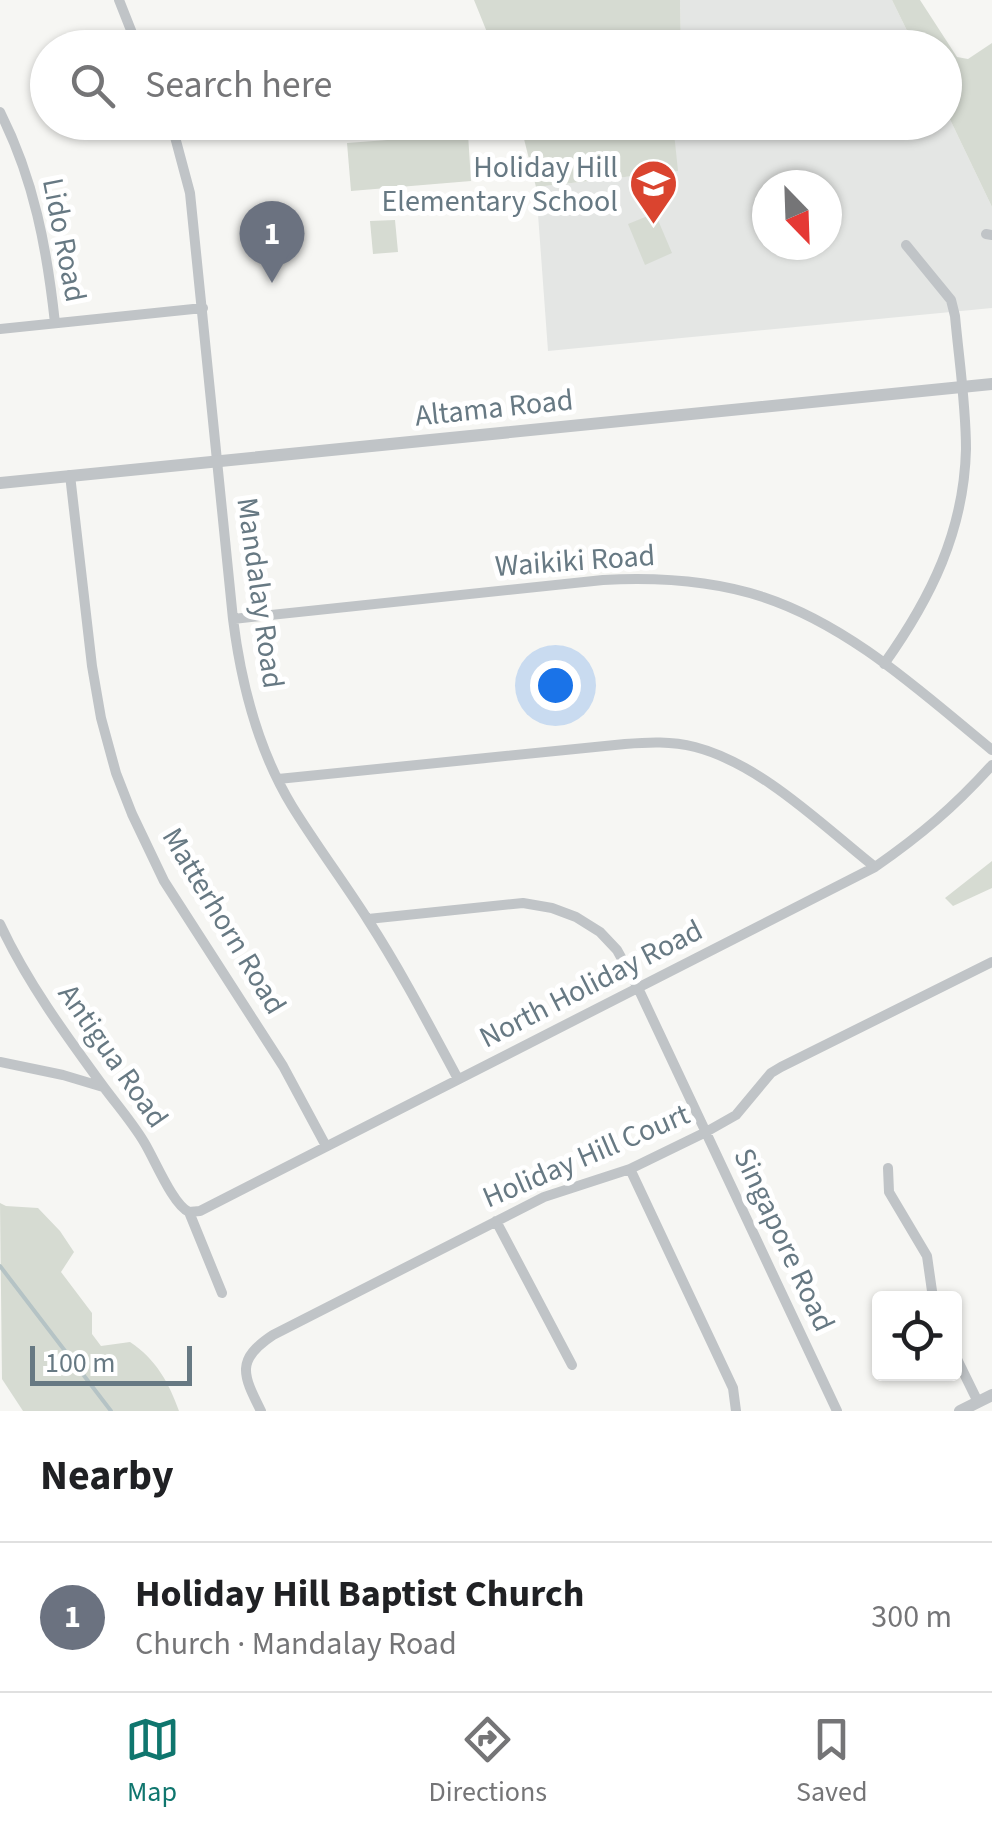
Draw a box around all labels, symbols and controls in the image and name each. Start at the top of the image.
search box [30,30,962,140]
icon: search [65,58,120,113]
text: Search here [145,58,332,112]
place label: Holiday Hill Elementary School [382,146,618,223]
school or university icon: Holiday Hill Elementary School [627,158,679,226]
north arrow [752,170,842,260]
street label: Lido Road [31,174,97,306]
pin: 1 [240,200,304,283]
street label: Altama Road [413,378,575,438]
street label: Mandalay Road [225,495,295,691]
street label: Waikiki Road [493,534,657,588]
your location [530,660,581,711]
street label: Matterhorn Road [151,820,297,1022]
street label: North Holiday Road [472,909,710,1059]
street label: Antigua Road [47,975,179,1137]
street label: Holiday Hill Court [476,1093,696,1219]
street label: Singapore Road [723,1141,845,1339]
map controls [872,1291,962,1381]
button: locate [872,1291,962,1381]
scale bar [30,1341,192,1386]
text: 100 m [45,1343,116,1383]
text: Nearby [40,1446,174,1506]
text: Holiday Hill Baptist Church [135,1567,584,1621]
text: 1 [64,1594,81,1640]
text: 300 m [871,1594,952,1640]
text: Church · Mandalay Road [135,1621,457,1667]
tab: Map [125,1712,180,1812]
tab: Directions [429,1712,547,1812]
tab: Saved [796,1712,867,1812]

